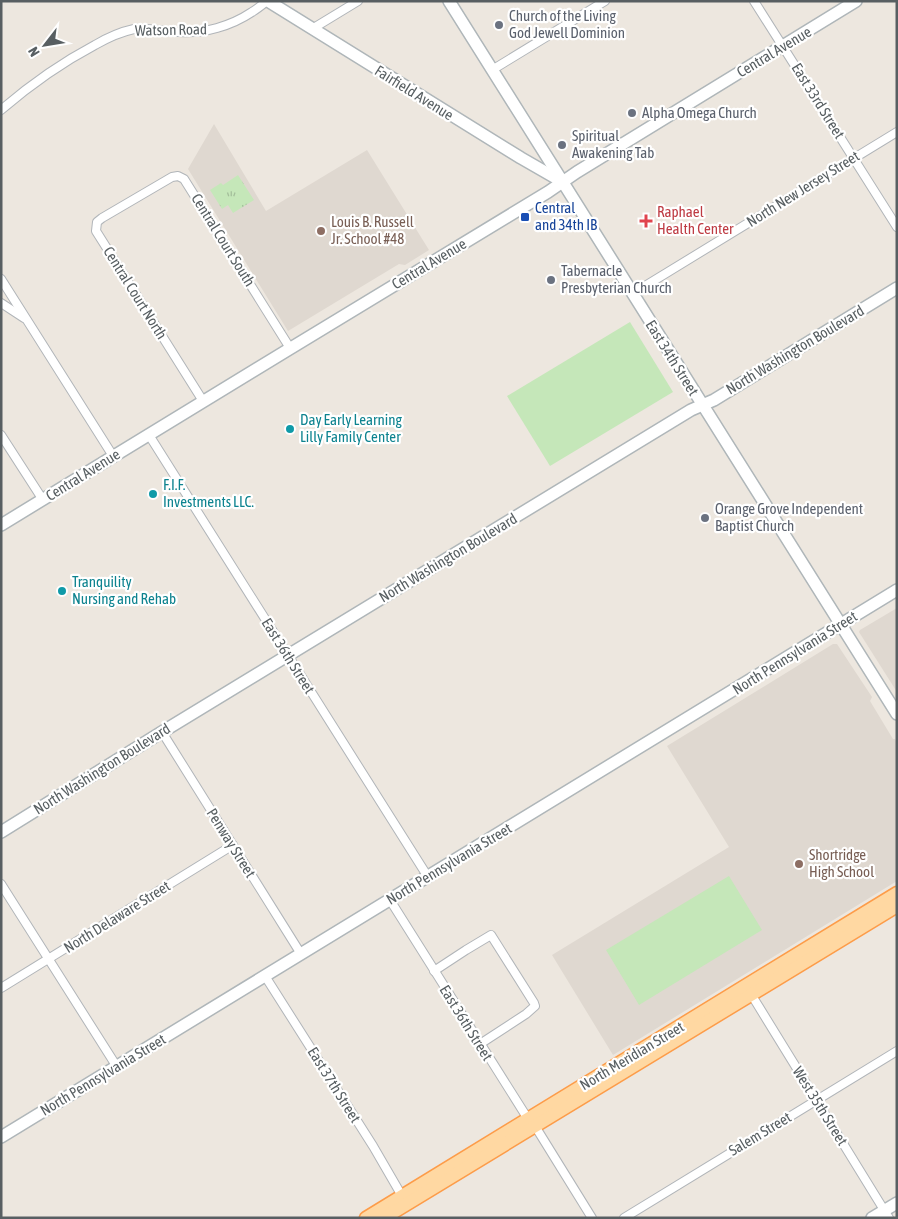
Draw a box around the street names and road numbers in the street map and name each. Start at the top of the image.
street label: Watson Road [135,20,207,39]
street label: Central Avenue [733,23,814,80]
street label: East 33rd Street [789,60,848,142]
street label: Fairfield Avenue [372,62,457,124]
street label: North New Jersey Street [743,147,862,230]
street label: Central Court South [188,190,259,289]
street label: Central Avenue [388,235,469,292]
street label: Central Court North [100,243,171,342]
street label: North Washington Boulevard [723,302,867,398]
street label: East 34th Street [643,317,702,399]
street label: Central Avenue [43,445,123,504]
street label: North Washington Boulevard [376,510,520,606]
street label: North Pennsylvania Street [729,607,860,698]
street label: East 36th Street [259,615,318,697]
street label: North Washington Boulevard [30,720,173,818]
street label: Penway Street [203,805,259,880]
street label: North Pennsylvania Street [383,819,515,908]
street label: North Delaware Street [61,877,173,956]
street label: East 36th Street [437,982,496,1064]
street label: North Meridian Street [577,1018,687,1093]
street label: North Pennsylvania Street [37,1030,169,1119]
street label: East 37th Street [305,1044,364,1126]
street label: West 35th Street [789,1063,851,1148]
street label: Salem Street [725,1108,794,1159]

